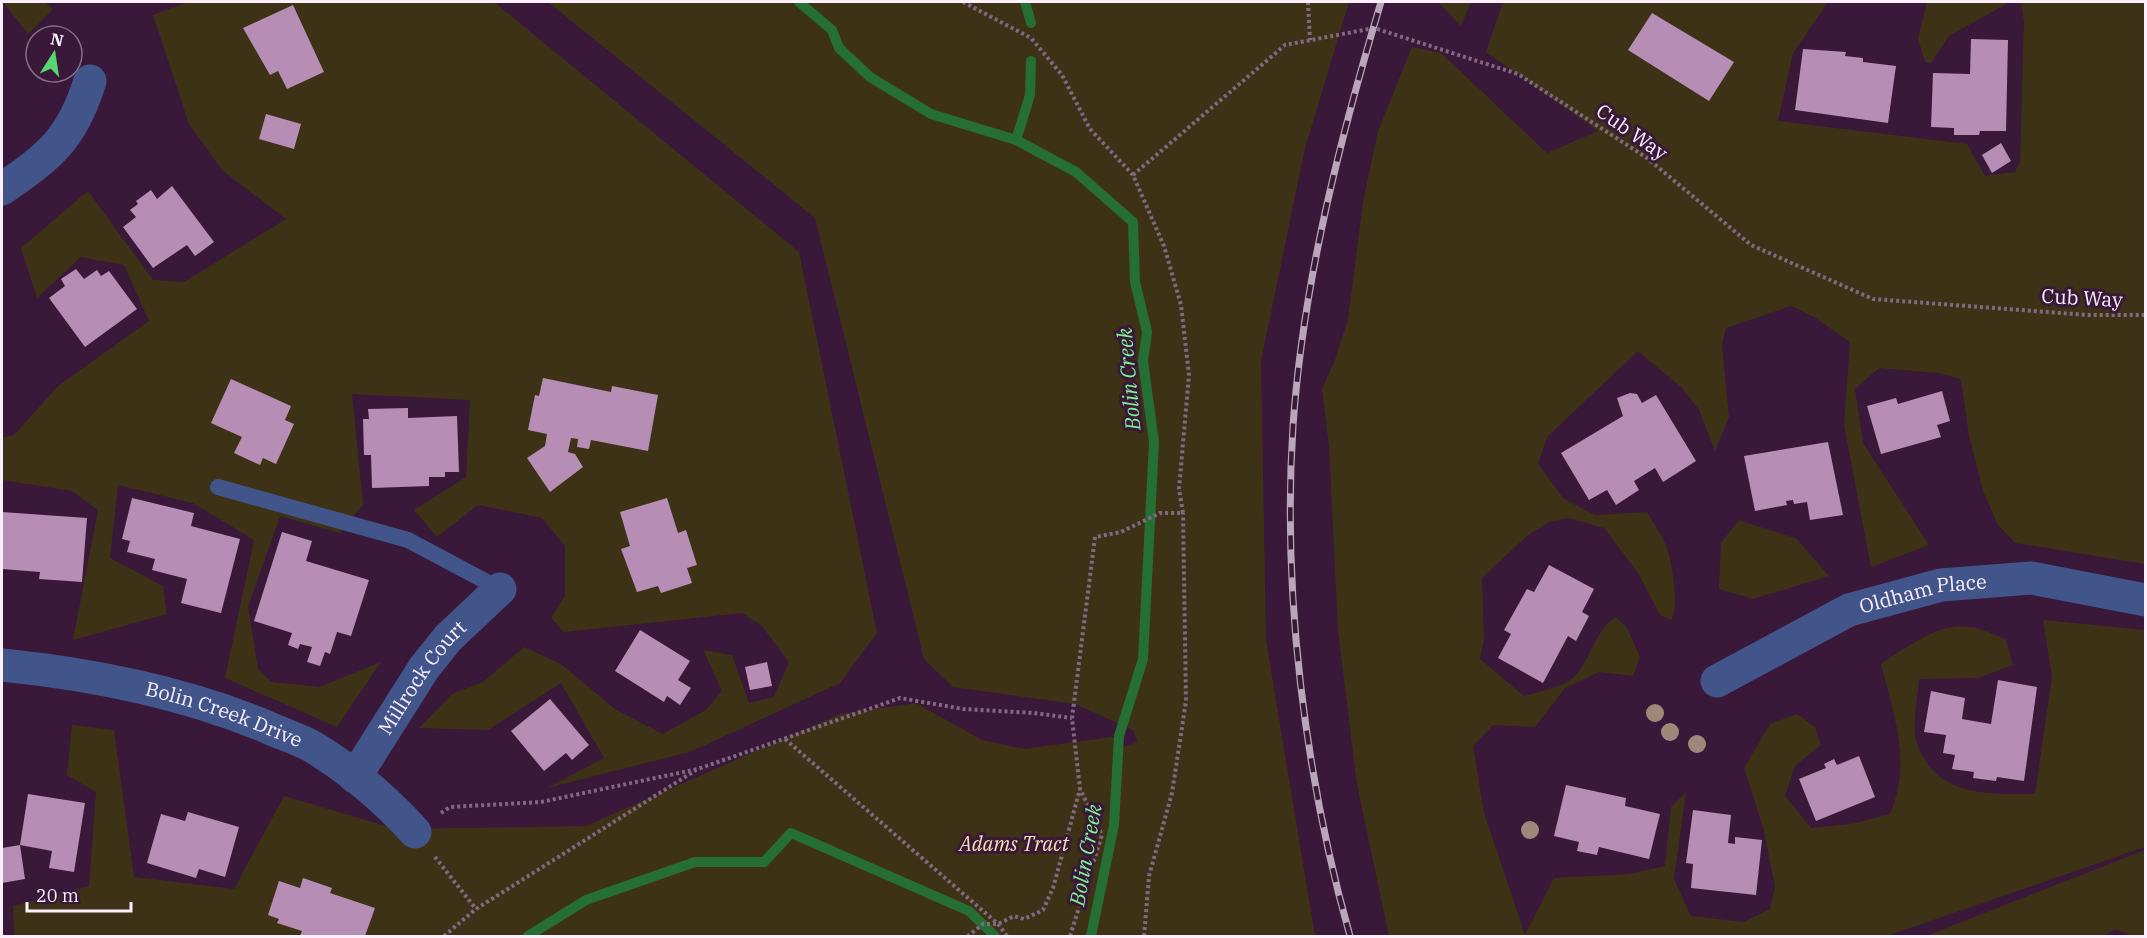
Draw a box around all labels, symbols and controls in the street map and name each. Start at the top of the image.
north arrow [24,24,84,84]
text: N [49,28,65,50]
street label: Cub Way [1591,97,1674,166]
street label: Cub Way [2041,282,2124,313]
water label: Bolin Creek [1109,326,1147,433]
street label: Oldham Place [1856,567,1988,620]
street label: Millrock Court [371,614,472,740]
street label: Bolin Creek Drive [143,675,307,753]
water label: Bolin Creek [1062,801,1108,909]
park label: Adams Tract [957,830,1070,857]
scale bar [27,875,130,913]
text: 20 m [36,884,79,907]

